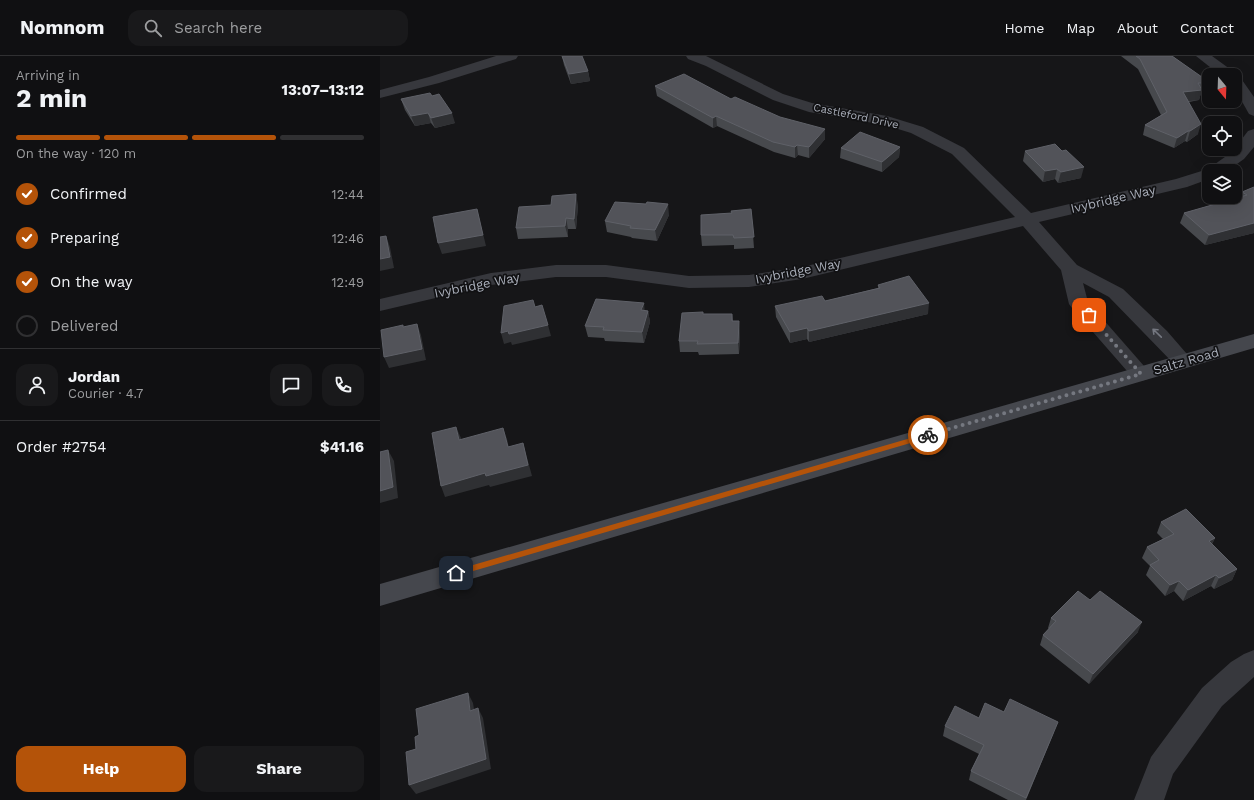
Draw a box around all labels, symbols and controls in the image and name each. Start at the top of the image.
search box [128,10,408,46]
text: Nomnom [20,16,104,39]
icon: search [142,17,164,39]
text: Search here [174,19,262,37]
text: Home [1004,20,1044,36]
text: Map [1066,20,1095,36]
text: About [1117,20,1158,36]
text: Contact [1180,20,1234,36]
text: Arriving in [16,68,80,83]
north arrow [1202,68,1242,108]
map controls [1202,68,1242,204]
text: 13:07–13:12 [282,81,364,99]
text: 2 min [16,83,87,113]
street label: Castleford Drive [812,101,900,131]
button: locate [1202,116,1242,156]
text: On the way · 120 m [16,146,136,161]
button: layers [1202,164,1242,204]
street label: Ivybridge Way [1069,182,1157,216]
icon: check [16,183,38,205]
text: Confirmed [50,185,127,203]
text: 12:44 [332,187,364,202]
icon: check [16,227,38,249]
text: Preparing [50,229,119,247]
text: 12:46 [332,231,364,246]
street label: Ivybridge Way [754,255,842,287]
street label: Ivybridge Way [433,269,521,301]
icon: check [16,271,38,293]
text: On the way [50,273,132,291]
text: 12:49 [332,275,364,290]
pin [1072,298,1106,332]
icon: bag [1078,304,1100,326]
text: Delivered [50,317,118,335]
one-way arrow [1152,328,1162,338]
street label: Saltz Road [1151,344,1221,378]
button: person [16,364,58,406]
button: chat [270,364,312,406]
button: phone [322,364,364,406]
text: Jordan [68,368,120,386]
text: Courier · 4.7 [68,386,143,401]
courier [908,415,948,455]
icon: bike [917,424,939,446]
text: Order #2754 [16,438,106,456]
text: $41.16 [320,438,364,456]
pin [439,556,473,590]
icon: home [445,562,467,584]
button: Help [16,746,186,792]
button: Share [194,746,364,792]

